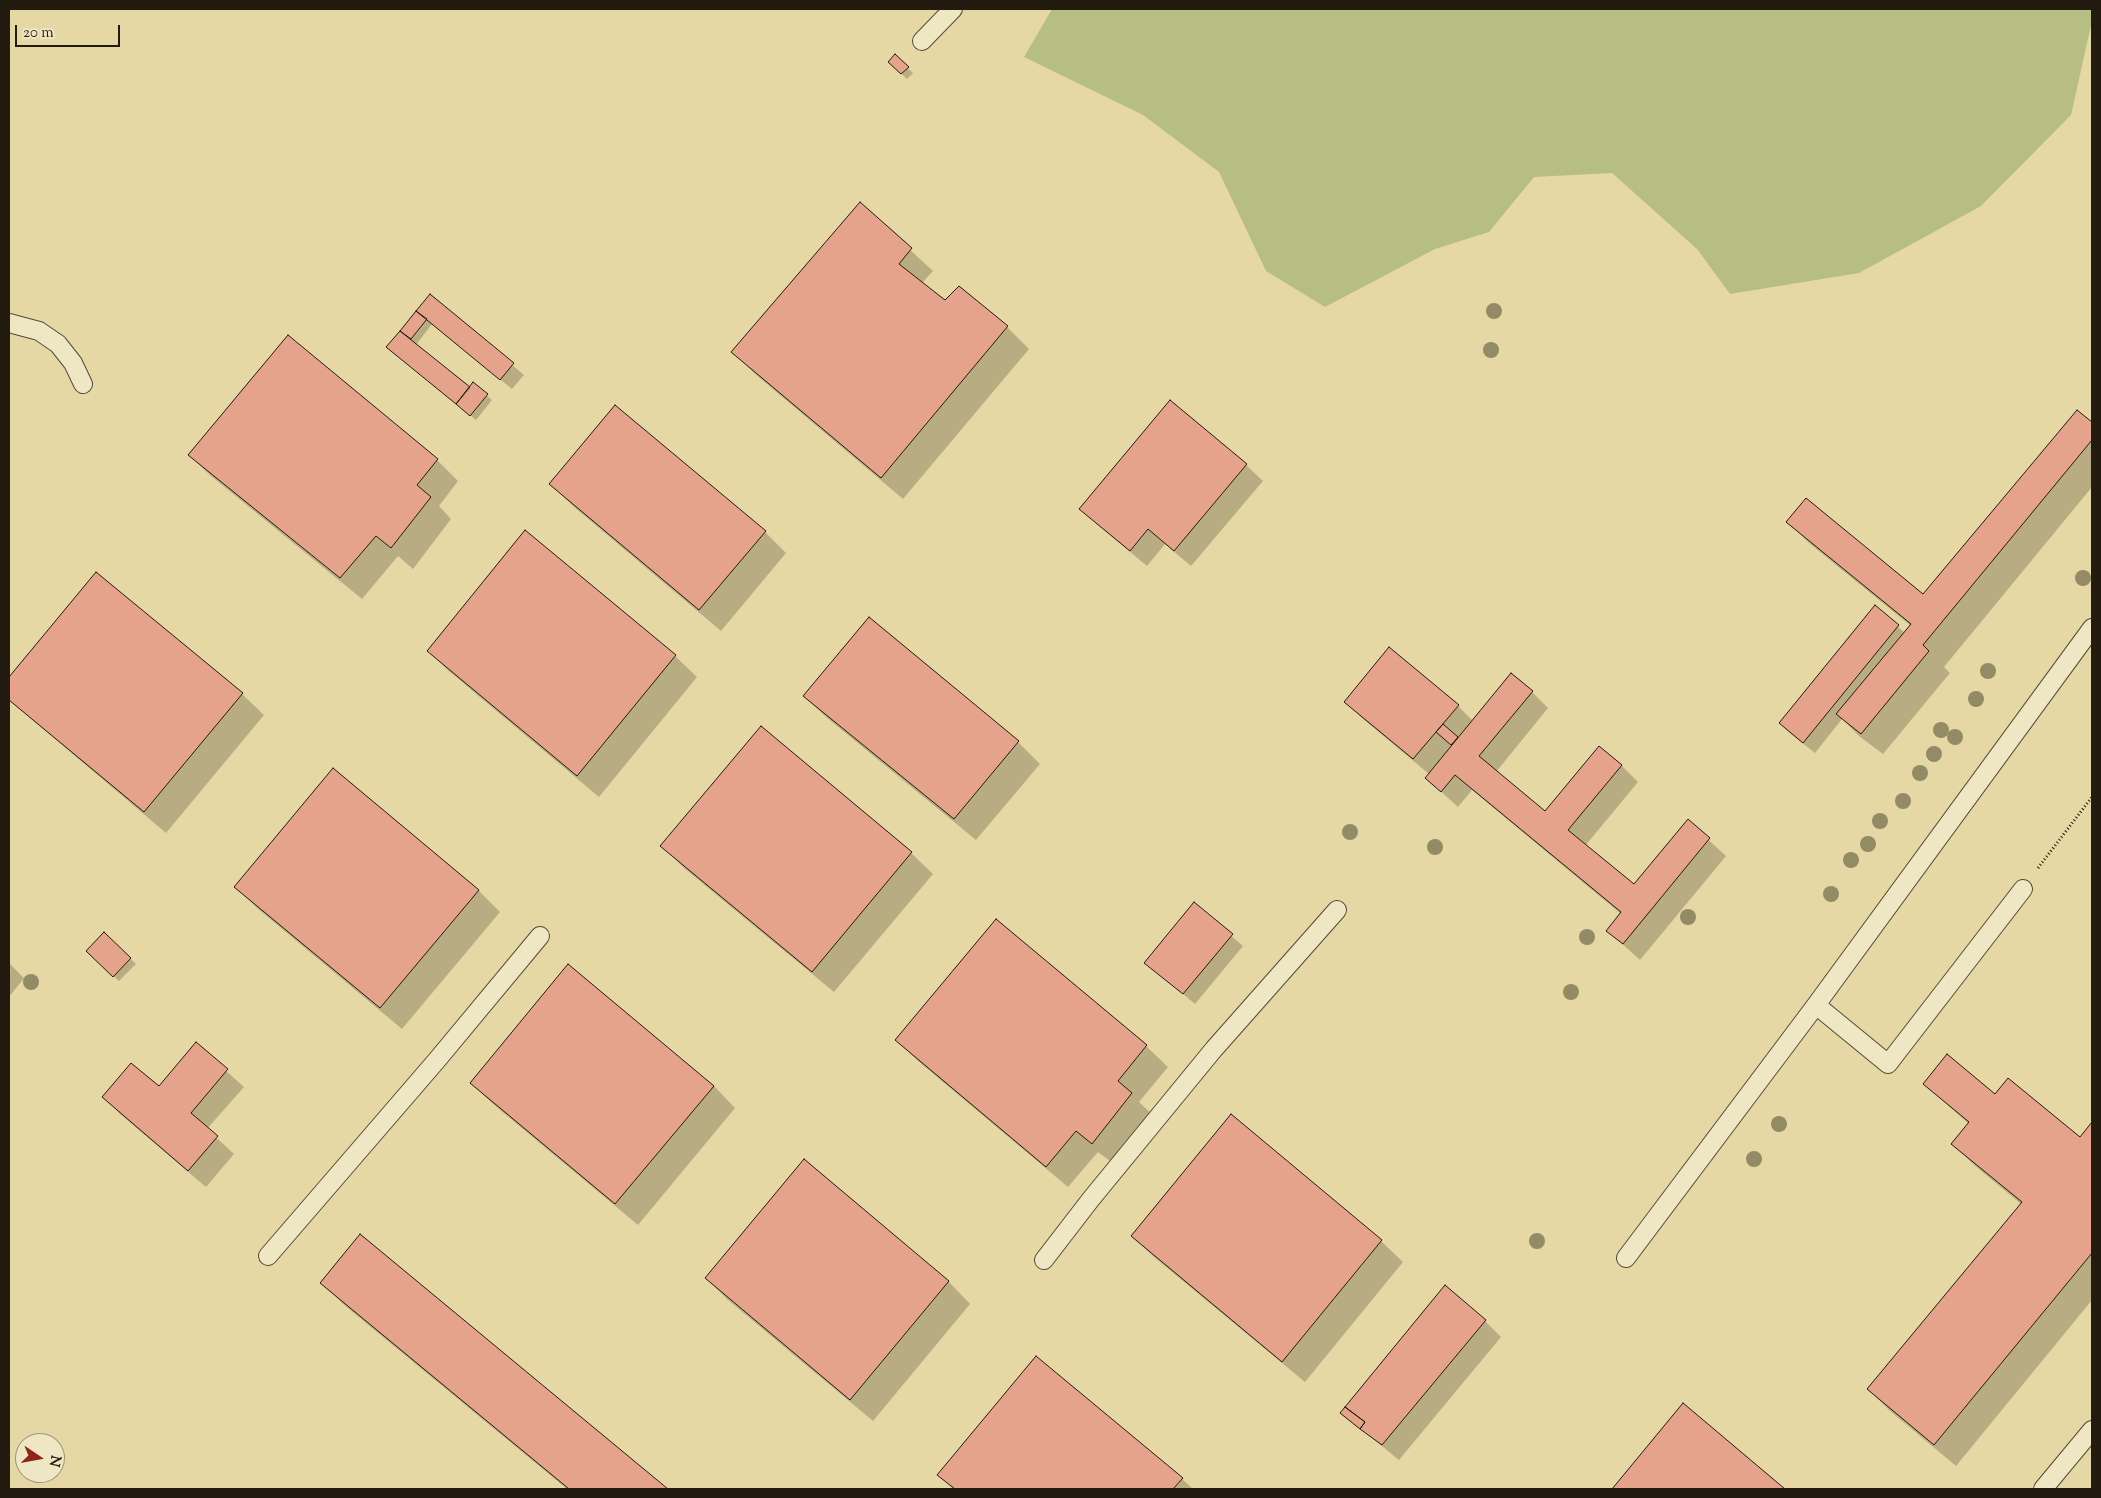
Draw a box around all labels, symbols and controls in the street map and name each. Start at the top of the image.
scale bar [18,15,122,47]
text: 20 m [23,23,54,44]
north arrow [15,1433,65,1483]
text: N [43,1453,65,1468]

